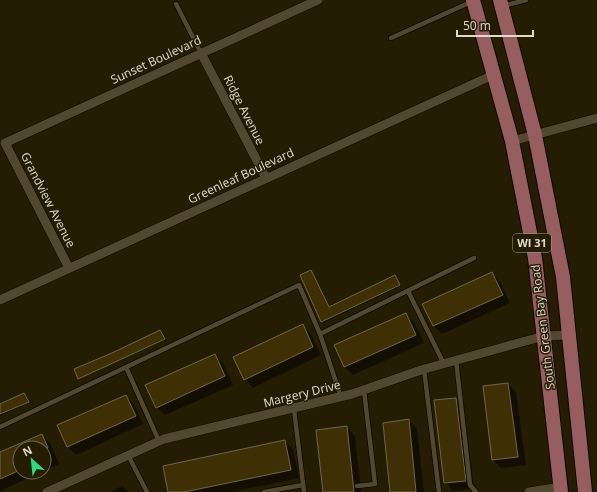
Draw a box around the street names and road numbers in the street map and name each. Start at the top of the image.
street label: Sunset Boulevard [108,31,204,88]
street label: Ridge Avenue [220,72,269,148]
street label: Greenleaf Boulevard [185,144,297,208]
street label: Grandview Avenue [17,149,80,251]
road number: WI 31 [513,234,551,252]
street label: South Green Bay Road [526,264,559,390]
street label: Margery Drive [261,376,343,411]

